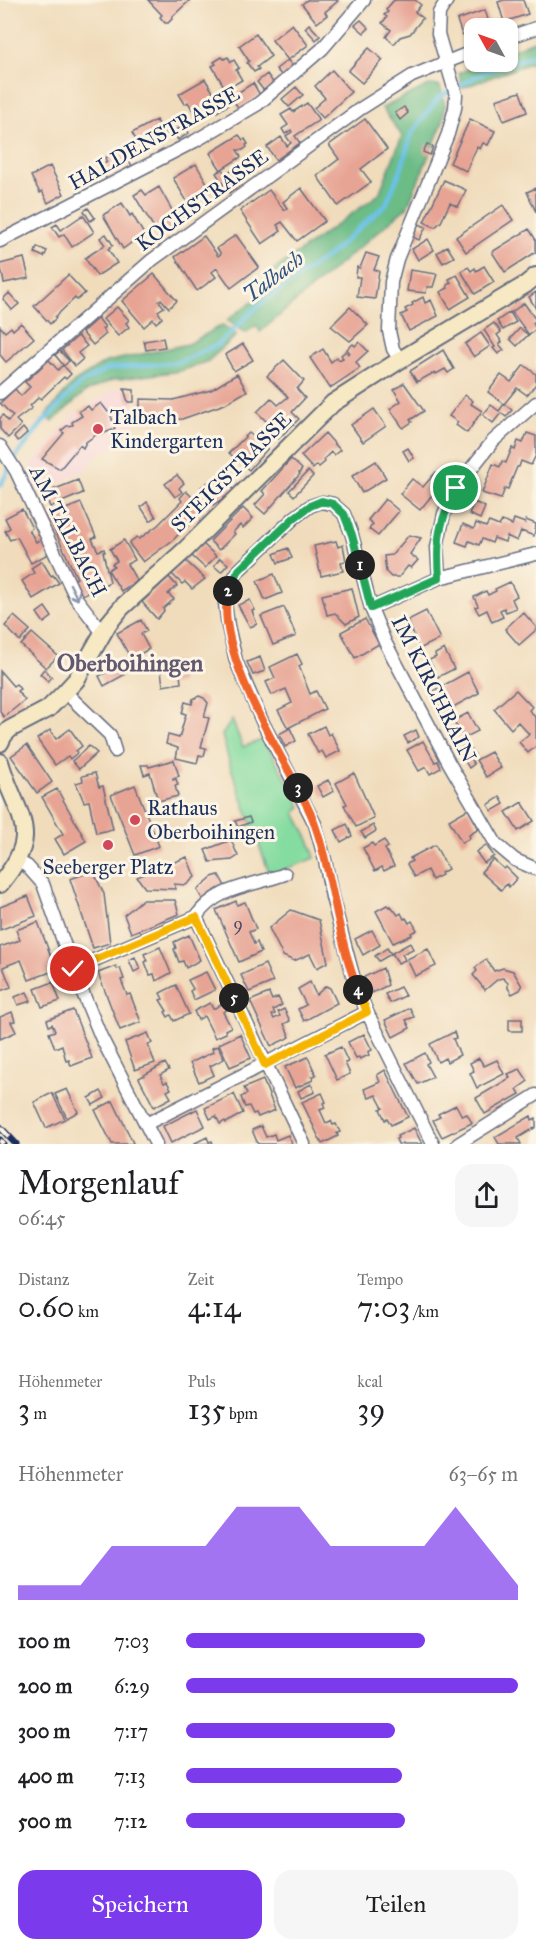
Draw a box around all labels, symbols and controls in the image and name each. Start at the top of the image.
north arrow [464,18,518,72]
map controls [464,18,518,72]
street label: HALDENSTRASSE [64,80,244,196]
street label: KOCHSTRASSE [131,143,273,257]
water label: Talbach [238,245,309,308]
place label: Talbach Kindergarten [110,404,223,454]
street label: STEIGSTRASSE [165,406,297,538]
marker: Talbach Kindergarten [91,422,105,436]
street label: AM TALBACH [23,460,112,601]
pin [430,462,481,513]
icon: arrive [439,471,472,504]
pin: 1 [345,550,375,580]
text: 1 [357,555,363,574]
pin: 2 [213,576,243,606]
text: 2 [224,581,232,600]
one-way arrow [68,583,80,600]
street label: IM KIRCHRAIN [386,611,482,767]
district label: Oberboihingen [57,648,203,678]
pin: 3 [283,773,313,803]
text: 3 [295,778,301,797]
place label: Rathaus Oberboihingen [147,795,275,845]
marker: Rathaus Oberboihingen [128,813,142,827]
marker: Seeberger Platz [101,838,115,852]
place label: Seeberger Platz [42,854,174,880]
house number: 9 [233,913,243,935]
pin [47,943,98,994]
icon: check [56,952,89,985]
pin: 4 [343,975,373,1005]
text: 4 [354,980,362,999]
pin: 5 [219,983,249,1013]
text: 5 [230,988,238,1007]
text: Morgenlauf [18,1163,179,1203]
button: share [455,1164,518,1227]
text: 06:45 [18,1206,65,1230]
text: Distanz [18,1270,69,1289]
text: Zeit [188,1270,214,1289]
text: Tempo [357,1270,403,1289]
text: 0.60 [18,1289,75,1325]
text: 4:14 [188,1289,241,1325]
text: 7:03 [357,1289,410,1325]
text: km [75,1302,99,1321]
text: /km [410,1302,439,1321]
text: Höhenmeter [18,1372,102,1391]
text: Puls [188,1372,216,1391]
text: kcal [357,1372,382,1391]
text: 3 [18,1391,30,1427]
text: 135 [188,1391,225,1427]
text: 39 [357,1391,385,1427]
text: m [30,1404,47,1423]
text: bpm [225,1404,258,1423]
text: Höhenmeter [18,1462,123,1486]
text: 63–65 m [449,1462,518,1486]
text: 100 m [18,1629,70,1653]
text: 7:03 [114,1629,149,1653]
text: 200 m [18,1674,72,1698]
text: 6:29 [114,1674,150,1698]
text: 300 m [18,1719,70,1743]
text: 7:17 [114,1719,148,1743]
text: 400 m [18,1764,74,1788]
text: 7:13 [114,1764,146,1788]
text: 500 m [18,1809,72,1833]
text: 7:12 [114,1809,147,1833]
button: Speichern [18,1870,262,1939]
button: Teilen [274,1870,518,1939]

